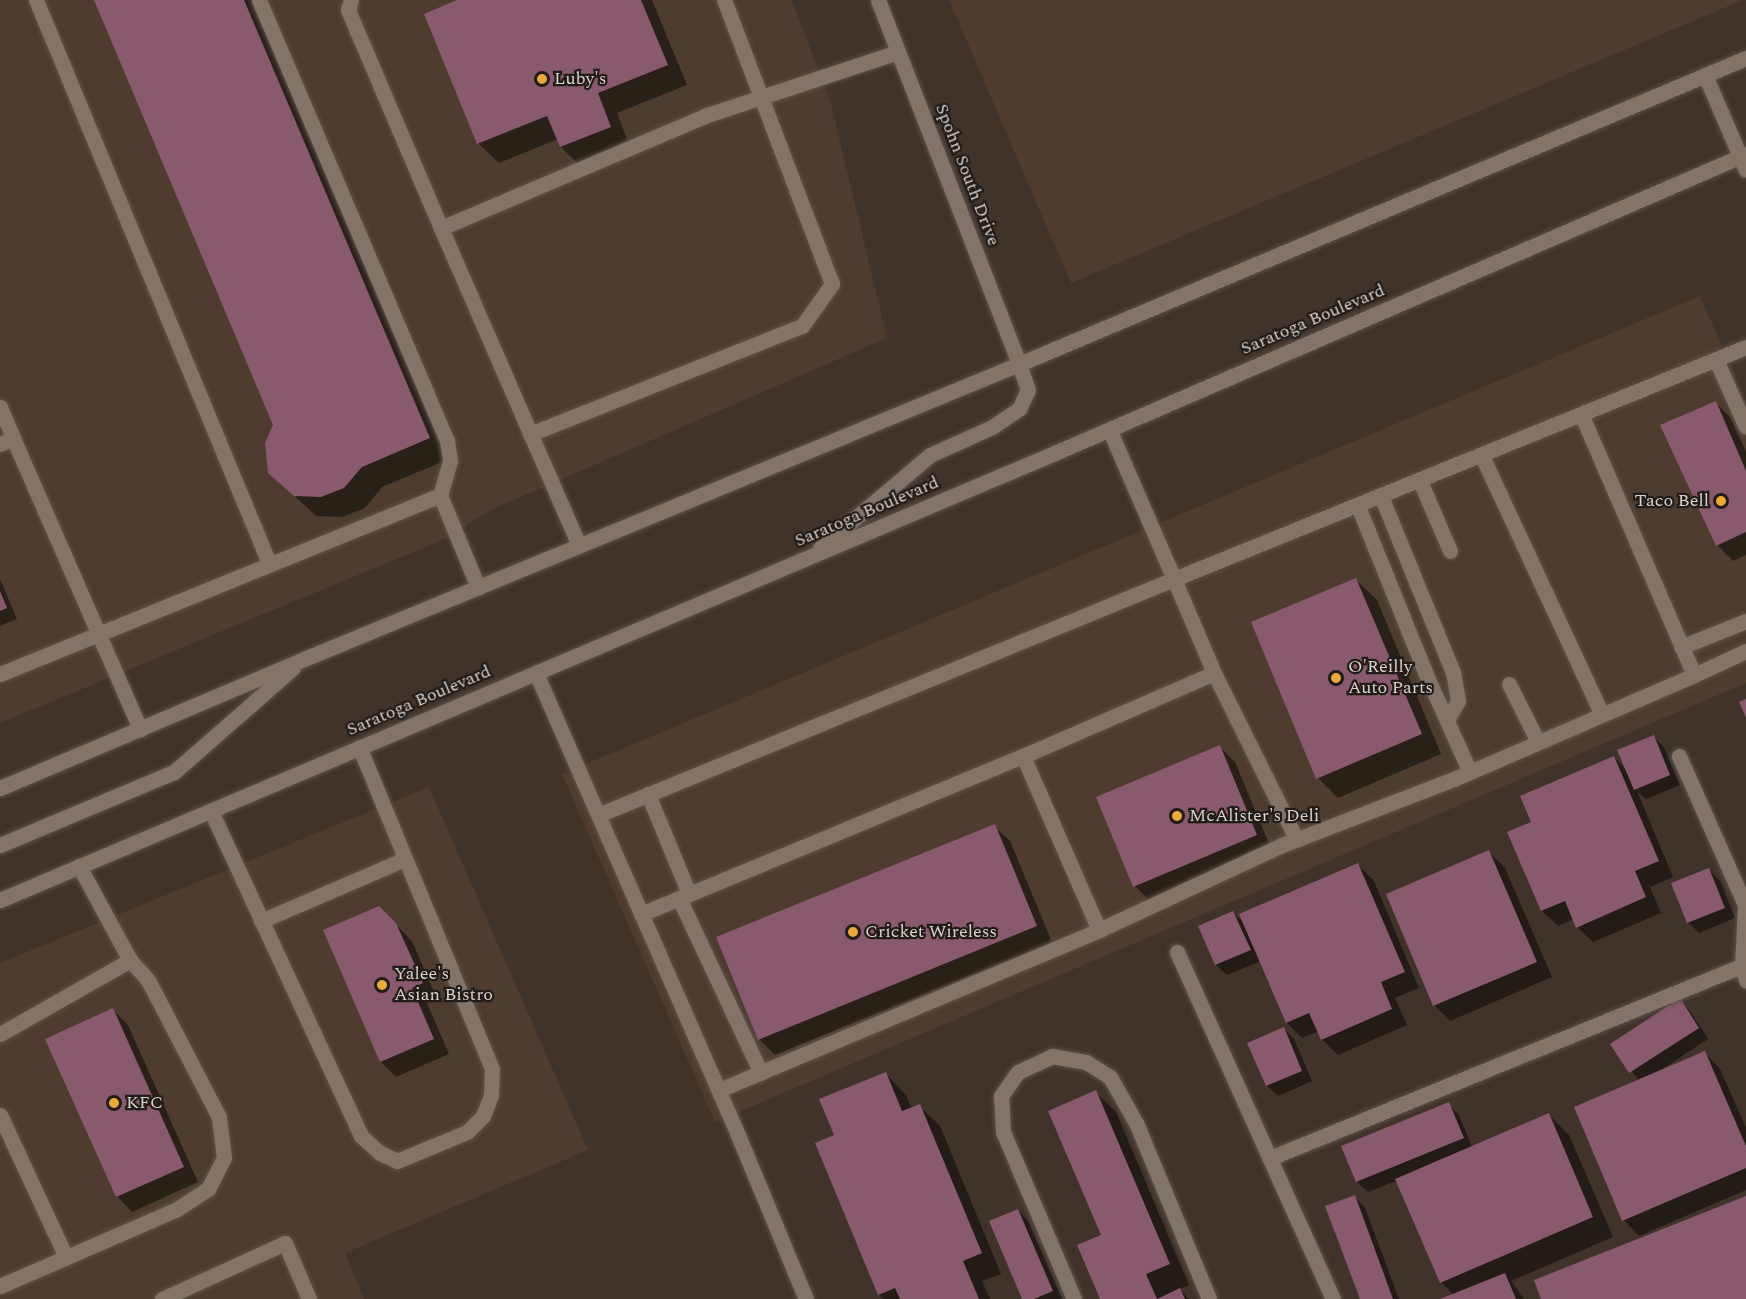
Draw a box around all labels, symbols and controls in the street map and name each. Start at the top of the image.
place label: Luby's [554,68,606,90]
marker: Luby's [535,72,549,86]
street label: Spohn South Drive [930,101,1004,249]
street label: Saratoga Boulevard [1238,280,1388,360]
street label: Saratoga Boulevard [792,472,942,552]
place label: Taco Bell [1635,490,1709,512]
marker: Taco Bell [1714,494,1728,508]
place label: O'Reilly Auto Parts [1348,657,1433,700]
street label: Saratoga Boulevard [344,661,494,741]
marker: O'Reilly Auto Parts [1329,671,1343,685]
place label: McAlister's Deli [1189,805,1319,827]
marker: McAlister's Deli [1170,809,1184,823]
place label: Cricket Wireless [865,921,997,943]
marker: Cricket Wireless [846,925,860,939]
place label: Yalee's Asian Bistro [394,964,493,1006]
marker: Yalee's Asian Bistro [375,978,389,992]
place label: KFC [126,1092,163,1114]
marker: KFC [107,1096,121,1110]

